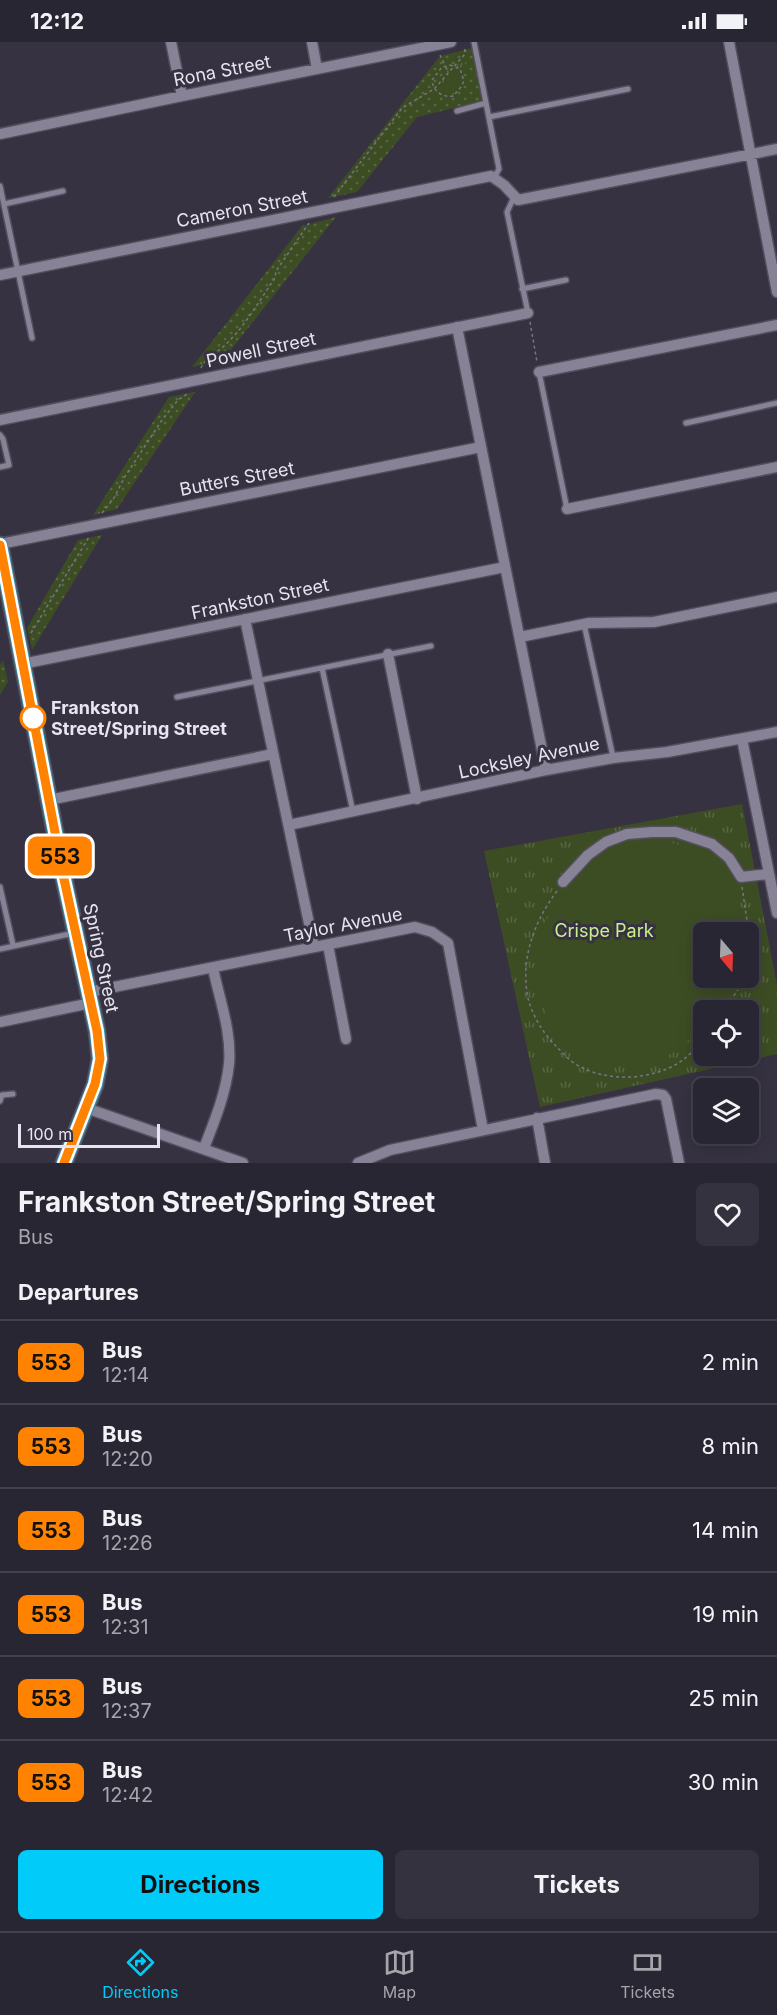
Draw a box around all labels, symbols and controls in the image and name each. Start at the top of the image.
text: 12:12 [30,8,84,34]
street label: Rona Street [171,51,272,90]
street label: Cameron Street [174,185,309,232]
street label: Powell Street [204,328,318,371]
street label: Butters Street [178,457,296,500]
street label: Frankston Street [189,574,331,623]
place label: Frankston Street/Spring Street [51,697,227,739]
marker: Frankston Street/Spring Street [20,705,46,731]
street label: Locksley Avenue [457,732,601,783]
line badge: 553 [26,836,94,876]
text: 553 [40,844,80,869]
street label: Spring Street [80,901,123,1015]
street label: Taylor Avenue [282,903,404,946]
park label: Crispe Park [554,920,654,941]
north arrow [693,922,759,988]
map controls [693,922,759,1144]
button: locate [693,1000,759,1066]
button: layers [693,1078,759,1144]
scale bar [18,1121,160,1148]
text: 100 m [27,1124,72,1144]
button: heart [696,1183,759,1246]
text: Frankston Street/Spring Street [18,1185,435,1219]
text: Bus [18,1225,53,1249]
text: Departures [18,1279,139,1305]
text: Bus [102,1337,143,1363]
text: 2 min [702,1349,759,1375]
text: 553 [31,1350,71,1375]
text: 12:14 [102,1363,149,1387]
text: Bus [102,1421,143,1447]
text: 8 min [702,1433,759,1459]
text: 553 [31,1434,71,1459]
text: 12:20 [102,1447,153,1471]
text: Bus [102,1505,143,1531]
text: 14 min [692,1517,759,1543]
text: 553 [31,1518,71,1543]
text: 12:26 [102,1531,153,1555]
text: Bus [102,1589,143,1615]
text: 19 min [693,1601,759,1627]
text: 553 [31,1602,71,1627]
text: 12:31 [102,1615,149,1639]
text: Bus [102,1673,143,1699]
text: 25 min [688,1685,759,1711]
text: 553 [31,1686,71,1711]
text: 12:37 [102,1699,152,1723]
text: Bus [102,1757,143,1783]
text: 30 min [688,1769,759,1795]
text: 553 [31,1770,71,1795]
text: 12:42 [102,1783,153,1807]
button: Directions [18,1850,383,1919]
button: Tickets [395,1850,759,1919]
tab: Directions [102,1946,178,2002]
tab: Map [383,1946,416,2002]
tab: Tickets [620,1946,675,2002]

